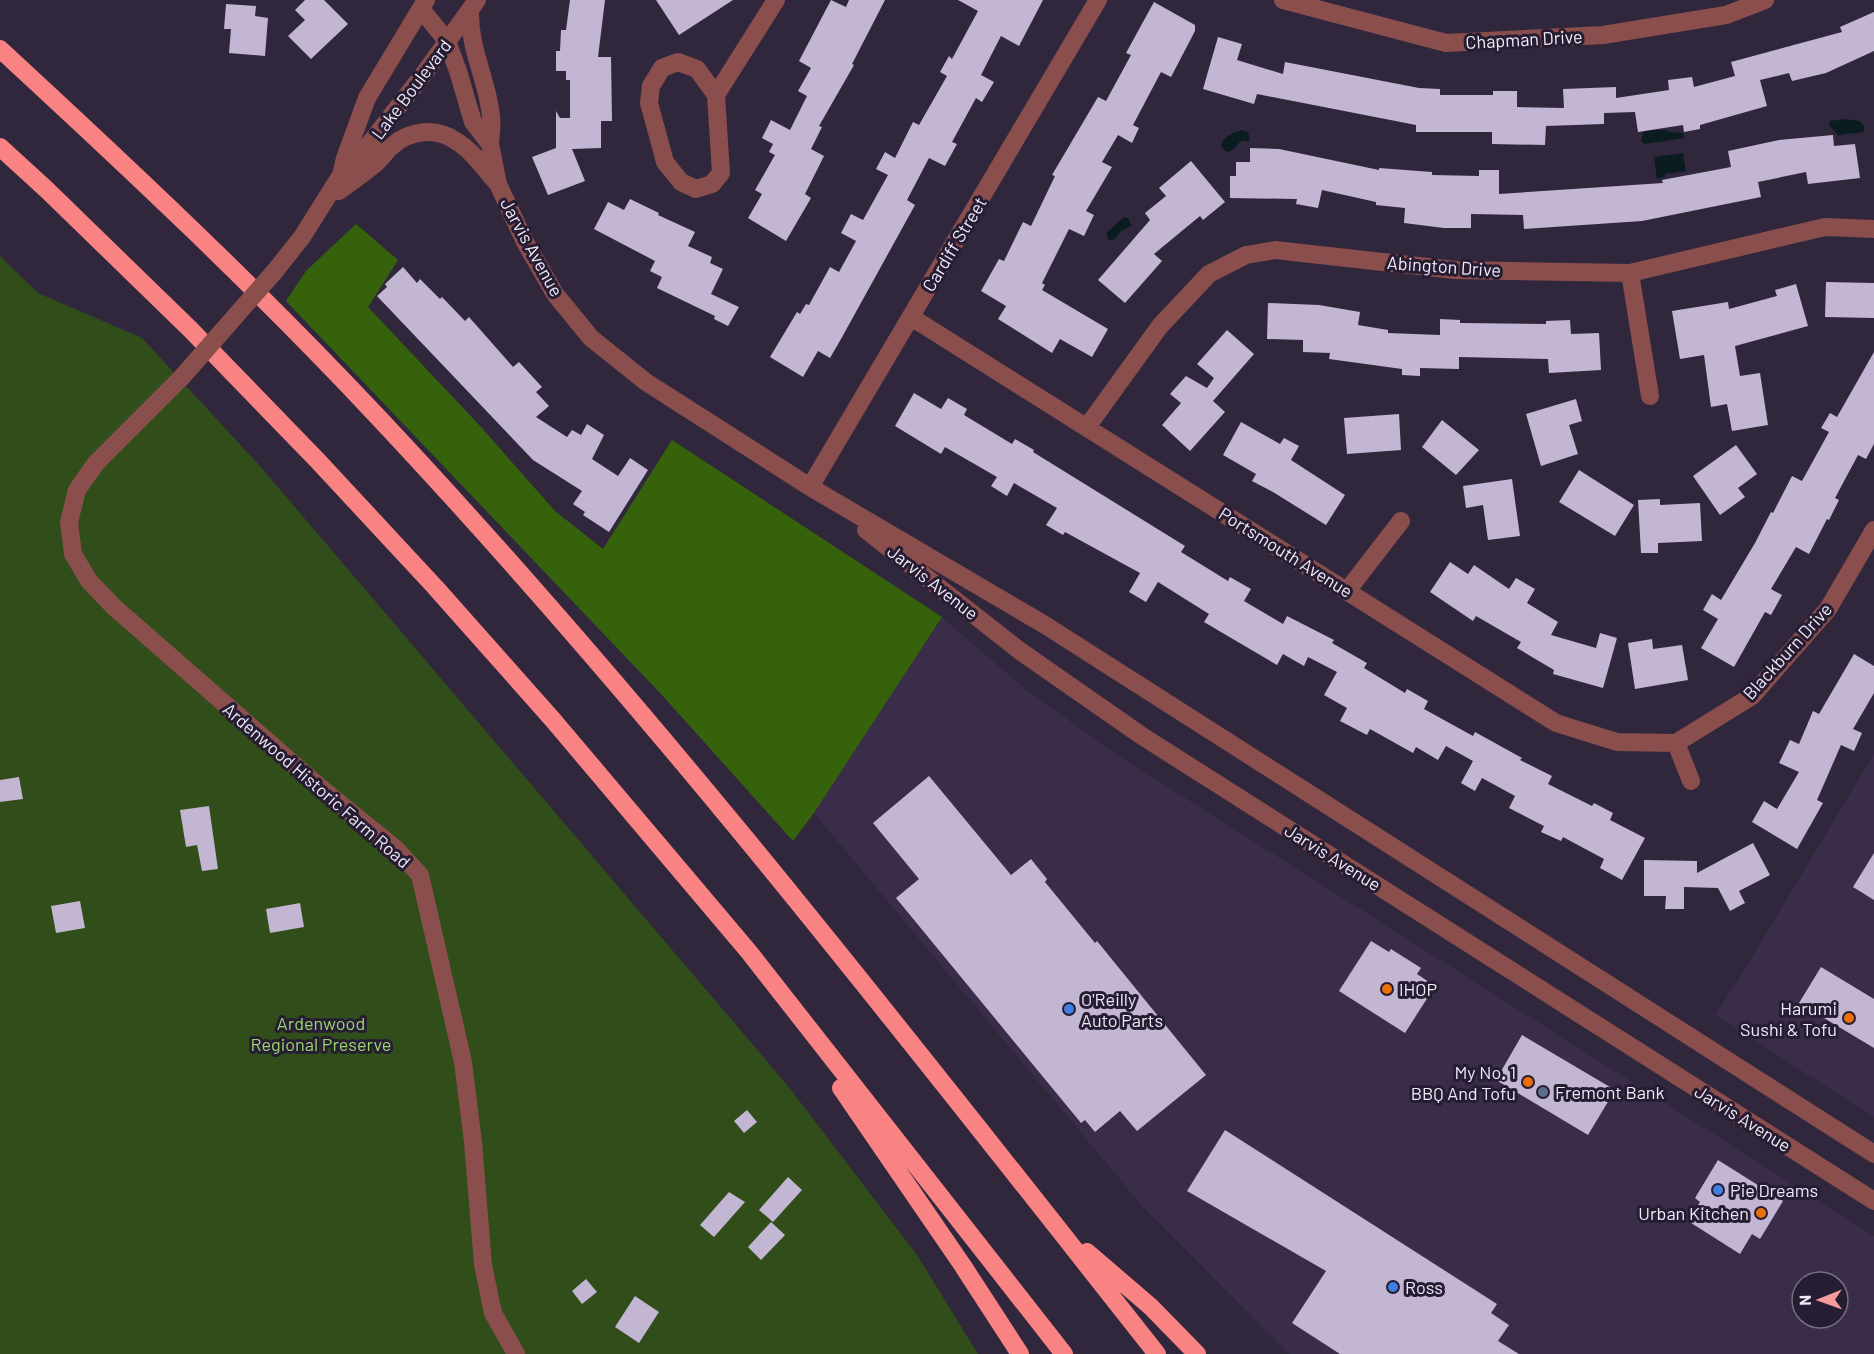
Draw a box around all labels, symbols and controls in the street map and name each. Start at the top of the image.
street label: Chapman Drive [1465,25,1583,53]
street label: Lake Boulevard [366,35,456,143]
street label: Cardiff Street [917,193,991,295]
street label: Jarvis Avenue [496,194,568,300]
street label: Abington Drive [1386,251,1502,281]
street label: Portsmouth Avenue [1215,502,1357,602]
street label: Jarvis Avenue [883,540,983,624]
street label: Blackburn Drive [1738,598,1836,704]
street label: Ardenwood Historic Farm Road [219,698,415,872]
street label: Jarvis Avenue [1281,819,1385,895]
place label: IHOP [1399,978,1437,1000]
marker: IHOP [1380,982,1394,996]
place label: O'Reilly Auto Parts [1081,988,1163,1031]
place label: Harumi Sushi & Tofu [1740,997,1837,1040]
marker: O'Reilly Auto Parts [1062,1002,1076,1016]
marker: Harumi Sushi & Tofu [1842,1011,1856,1025]
park label: Ardenwood Regional Preserve [251,1012,391,1055]
place label: My No. 1 BBQ And Tofu [1411,1061,1516,1104]
marker: My No. 1 BBQ And Tofu [1521,1075,1535,1089]
street label: Jarvis Avenue [1691,1080,1795,1156]
place label: Fremont Bank [1555,1081,1665,1103]
marker: Fremont Bank [1536,1085,1550,1099]
place label: Pie Dreams [1730,1179,1818,1201]
marker: Pie Dreams [1711,1183,1725,1197]
place label: Urban Kitchen [1638,1202,1749,1224]
marker: Urban Kitchen [1754,1206,1768,1220]
north arrow [1790,1270,1850,1330]
place label: Ross [1405,1276,1443,1298]
marker: Ross [1386,1280,1400,1294]
text: N [1795,1295,1814,1306]

